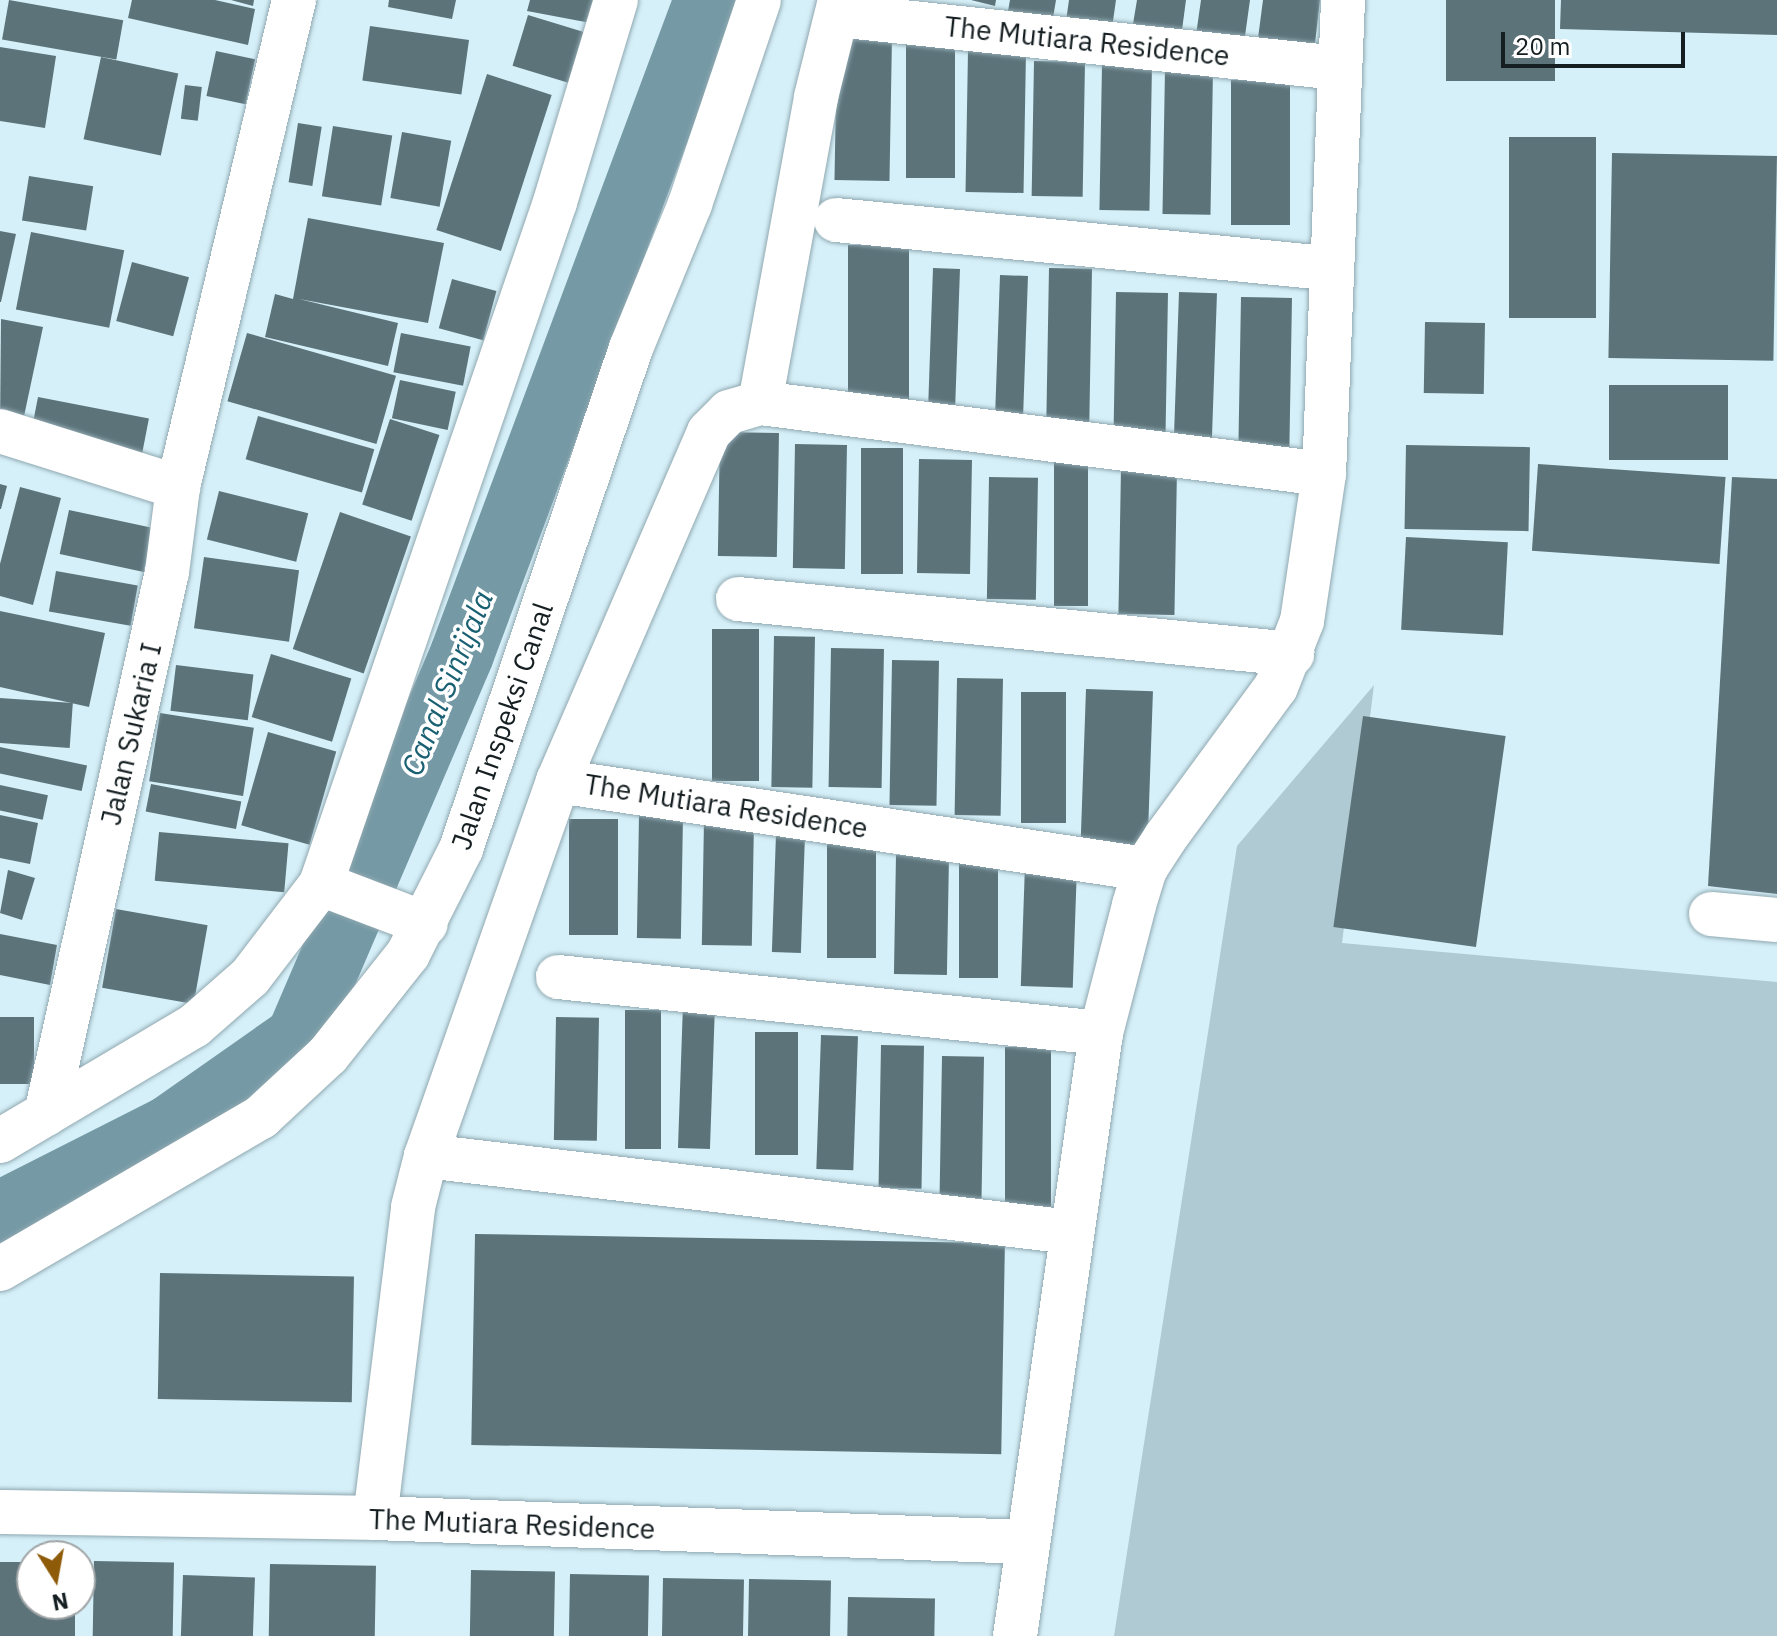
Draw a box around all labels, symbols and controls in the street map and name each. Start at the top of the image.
street label: The Mutiara Residence [943,9,1231,73]
scale bar [1505,16,1689,66]
text: 20 m [1515,30,1570,62]
water label: Canal Sinrijala [394,585,500,781]
street label: Jalan Inspeksi Canal [444,598,560,854]
street label: Jalan Sukaria I [94,640,168,828]
street label: The Mutiara Residence [582,767,870,845]
street label: The Mutiara Residence [368,1502,656,1546]
north arrow [16,1540,96,1620]
text: N [50,1586,71,1618]

